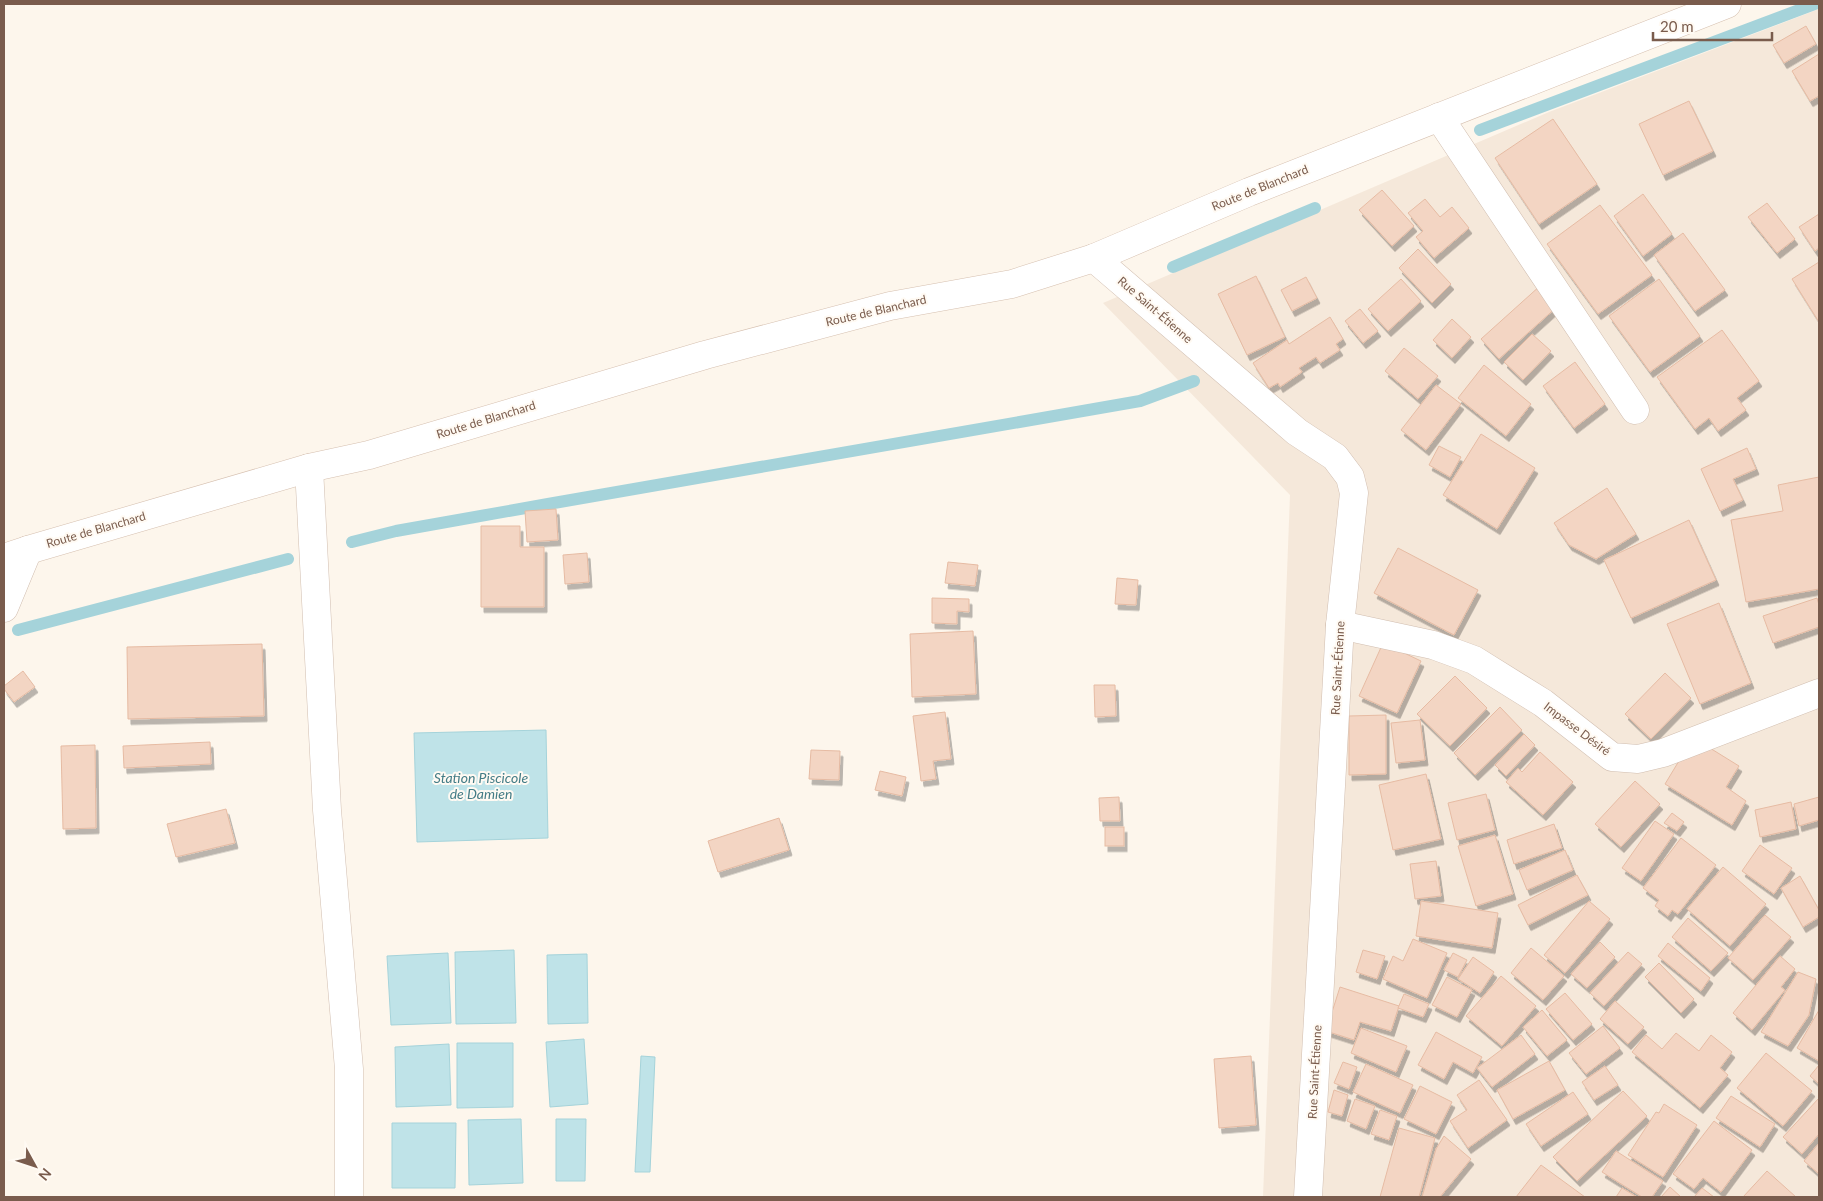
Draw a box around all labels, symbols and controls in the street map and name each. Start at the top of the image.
scale bar [1653,10,1772,42]
text: 20 m [1660,17,1694,35]
street label: Route de Blanchard [1209,161,1310,214]
street label: Rue Saint-Étienne [1115,273,1196,346]
street label: Route de Blanchard [824,292,928,329]
street label: Route de Blanchard [435,397,537,442]
street label: Route de Blanchard [44,508,147,551]
street label: Rue Saint-Étienne [1328,621,1347,715]
street label: Impasse Désiré [1541,699,1614,759]
water label: Station Piscicole de Damien [434,769,528,802]
street label: Rue Saint-Étienne [1305,1025,1324,1119]
north arrow [10,1141,60,1191]
text: N [35,1165,55,1184]

